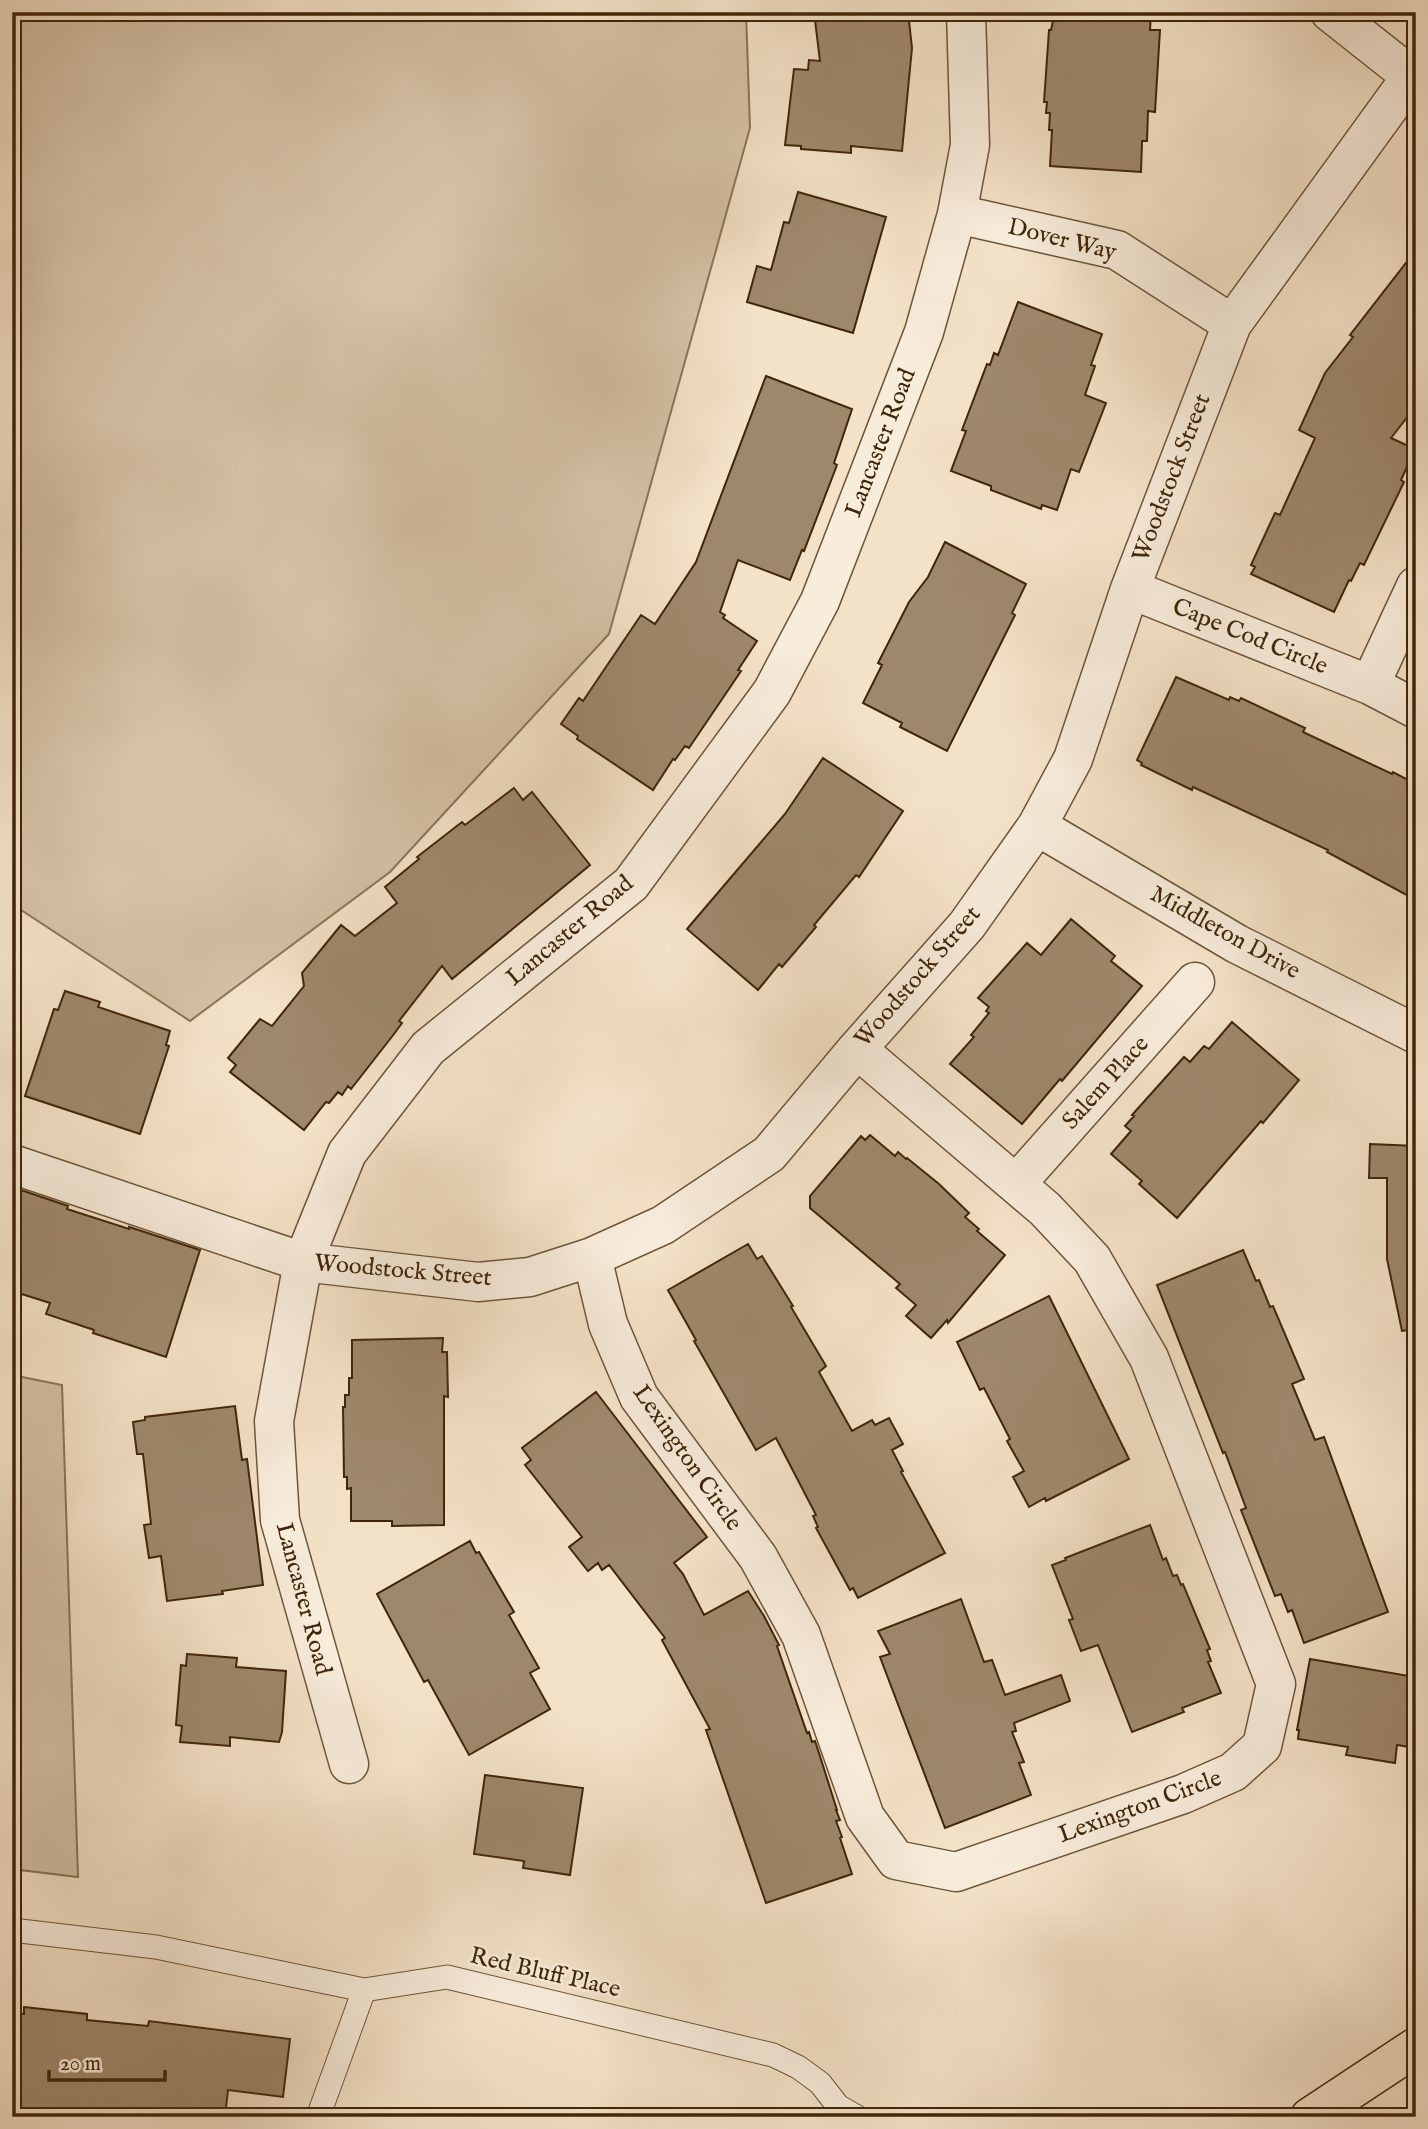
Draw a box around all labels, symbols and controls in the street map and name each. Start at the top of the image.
street label: Dover Way [1004,212,1120,268]
street label: Lancaster Road [838,364,924,522]
street label: Woodstock Street [1126,389,1218,567]
street label: Cape Cod Circle [1168,592,1332,682]
street label: Lancaster Road [500,869,640,993]
street label: Middleton Drive [1144,879,1306,987]
street label: Woodstock Street [848,900,988,1054]
street label: Salem Place [1056,1030,1156,1136]
street label: Woodstock Street [313,1248,493,1294]
street label: Lexington Circle [625,1379,749,1537]
street label: Lancaster Road [268,1519,338,1679]
street label: Lexington Circle [1054,1763,1226,1851]
street label: Red Bluff Place [467,1941,623,2005]
scale bar [49,2038,164,2082]
text: 20 m [60,2051,101,2078]

